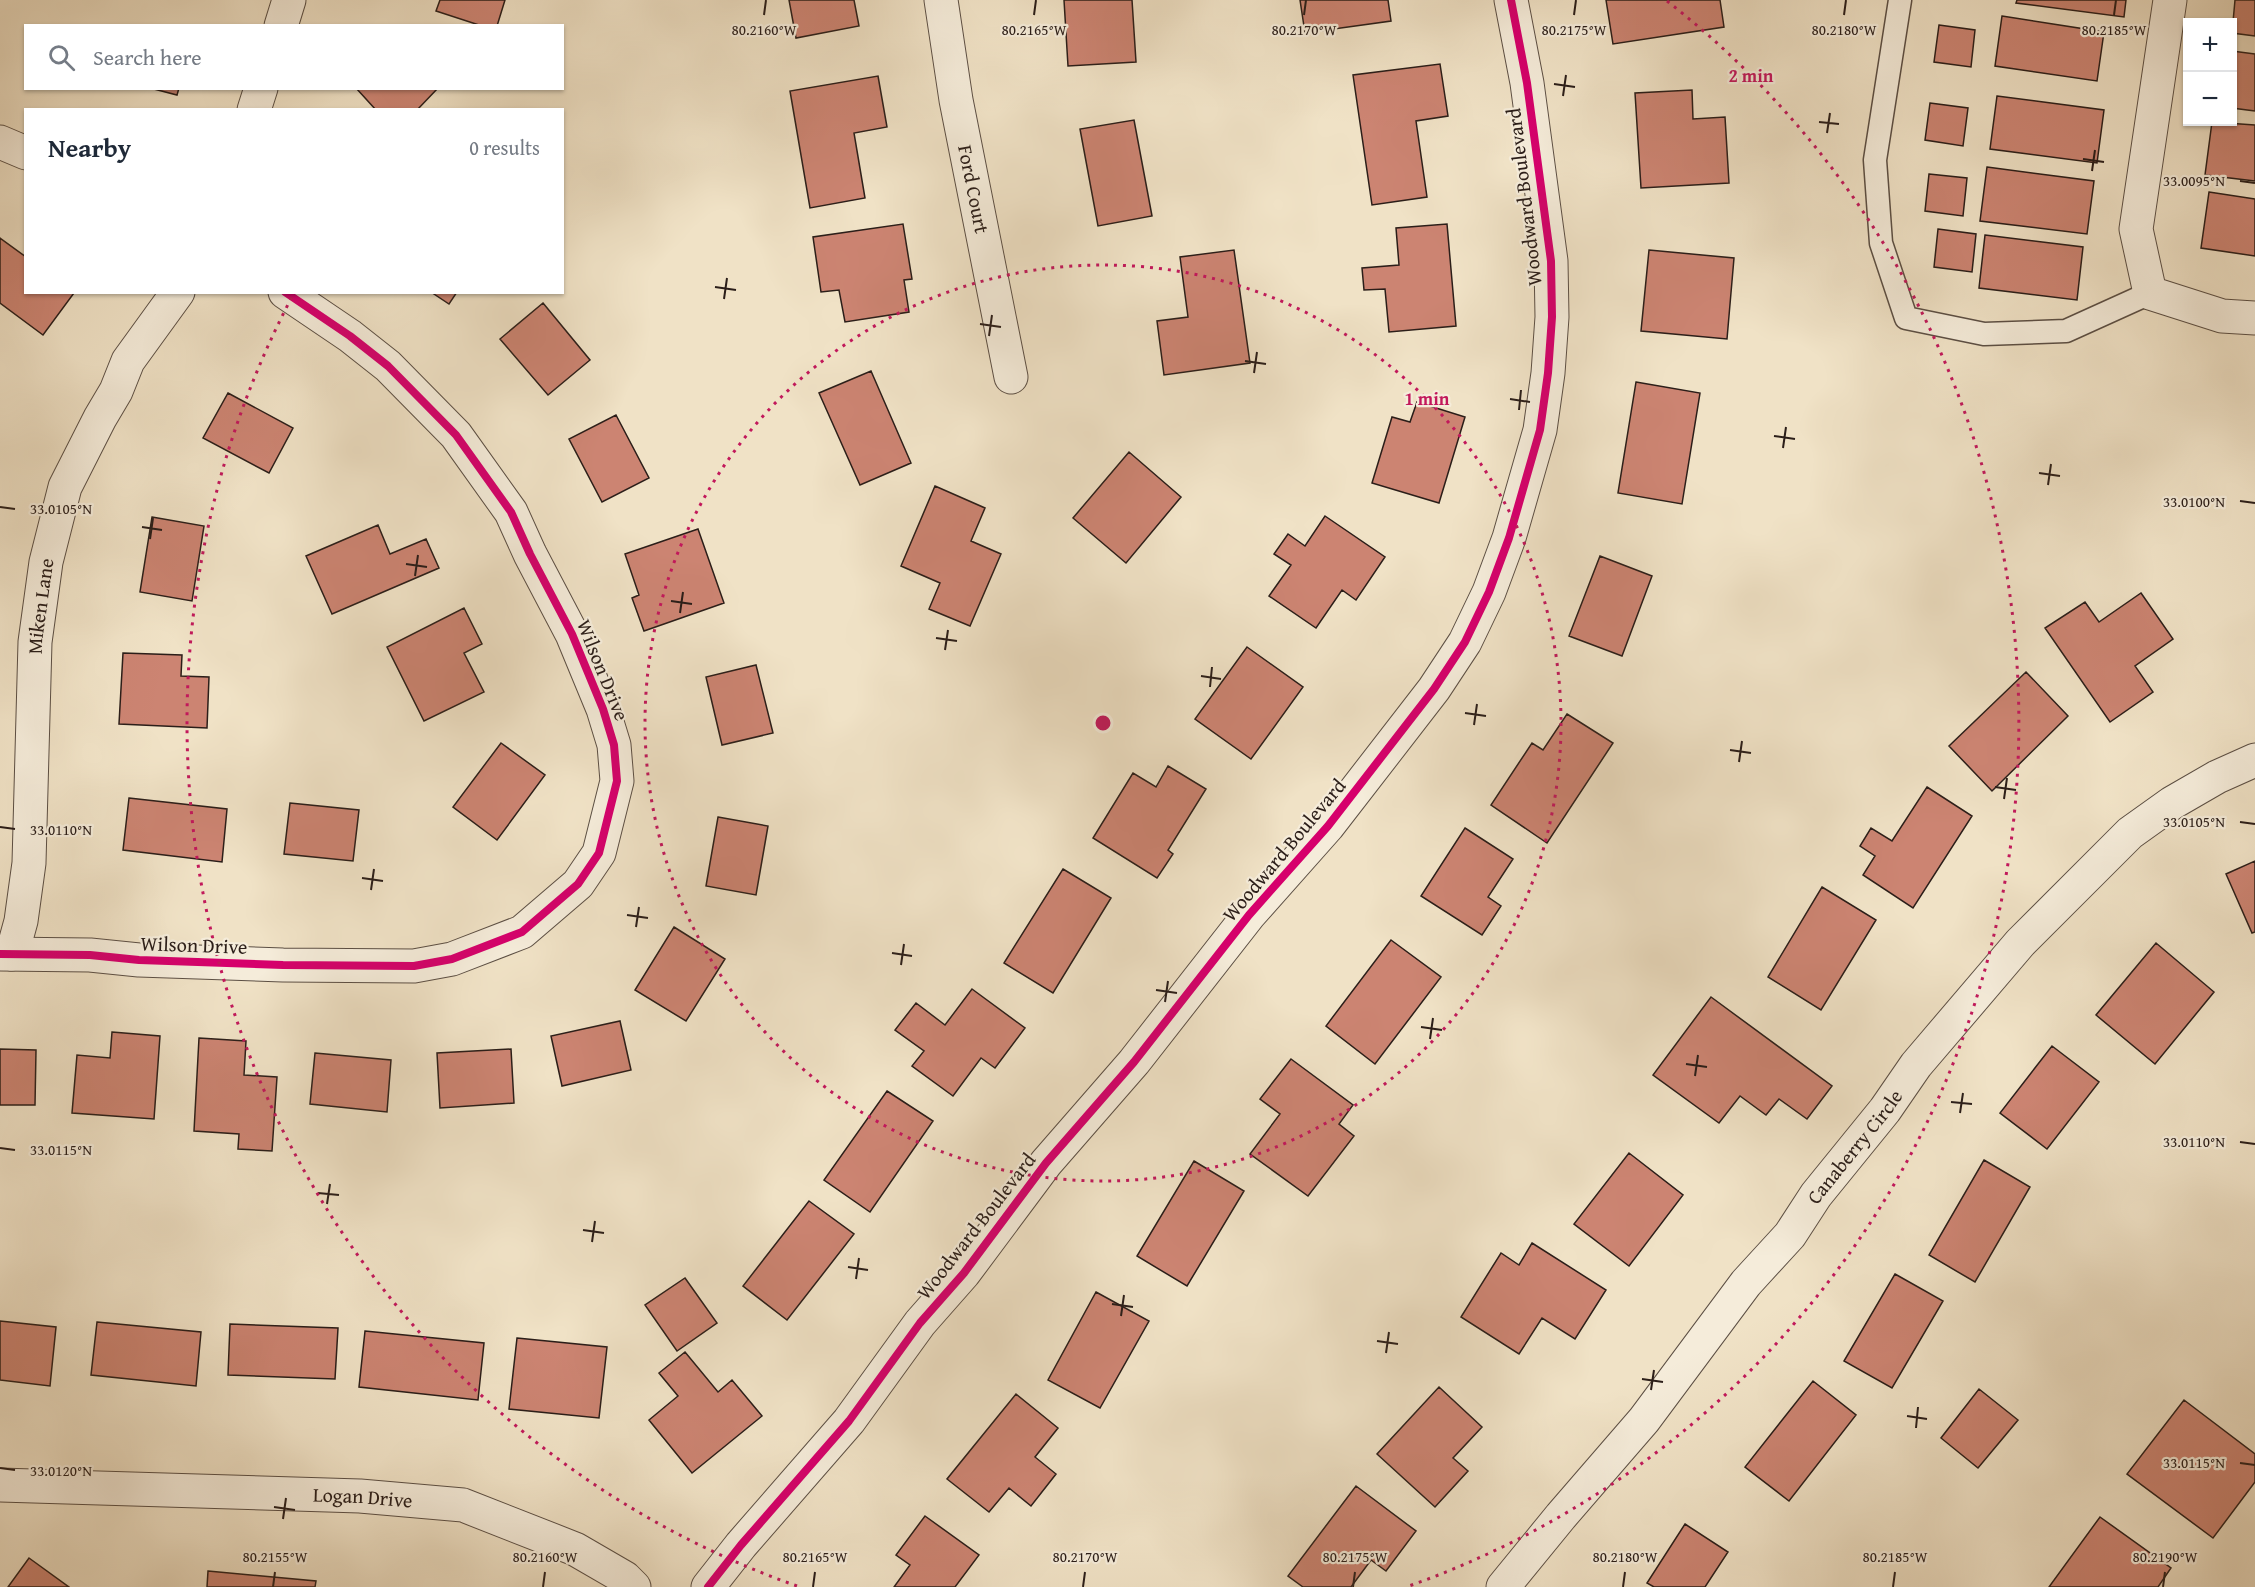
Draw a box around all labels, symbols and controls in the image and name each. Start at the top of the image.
map controls [2183,18,2237,126]
button: + [2183,18,2237,72]
text: 80.2160°W [731,19,797,40]
text: 80.2165°W [1001,19,1067,40]
text: 80.2170°W [1271,19,1337,40]
text: 80.2175°W [1541,19,1607,40]
text: 80.2180°W [1811,19,1877,40]
text: 80.2185°W [2081,19,2147,40]
search box [24,24,564,90]
icon: search [45,41,78,74]
text: Search here [93,41,202,73]
text: 2 min [1729,62,1774,89]
button: − [2183,72,2237,126]
street label: Woodward Boulevard [1498,106,1549,288]
text: Nearby [48,128,131,167]
text: 0 results [469,133,540,162]
street label: Ford Court [951,142,997,236]
text: 33.0095°N [2163,170,2225,191]
text: 1 min [1405,385,1450,412]
text: 33.0100°N [2163,491,2225,512]
text: 33.0105°N [30,498,92,519]
street label: Miken Lane [20,556,60,655]
street label: Wilson Drive [570,615,637,725]
centre of rings [1093,713,1113,733]
street label: Woodward Boulevard [1215,772,1352,928]
text: 33.0105°N [2163,811,2225,832]
text: 33.0110°N [30,819,92,840]
street label: Wilson Drive [140,928,248,961]
street label: Canaberry Circle [1799,1083,1909,1209]
text: 33.0110°N [2163,1131,2225,1152]
text: 33.0115°N [30,1139,92,1160]
street label: Woodward Boulevard [909,1146,1042,1305]
text: 33.0115°N [2163,1452,2225,1473]
text: 33.0120°N [30,1460,92,1481]
street label: Logan Drive [312,1480,414,1515]
text: 80.2155°W [242,1546,308,1567]
text: 80.2160°W [512,1546,578,1567]
text: 80.2165°W [782,1546,848,1567]
text: 80.2170°W [1052,1546,1118,1567]
text: 80.2175°W [1322,1546,1388,1567]
text: 80.2180°W [1592,1546,1658,1567]
text: 80.2185°W [1862,1546,1928,1567]
text: 80.2190°W [2132,1546,2198,1567]

